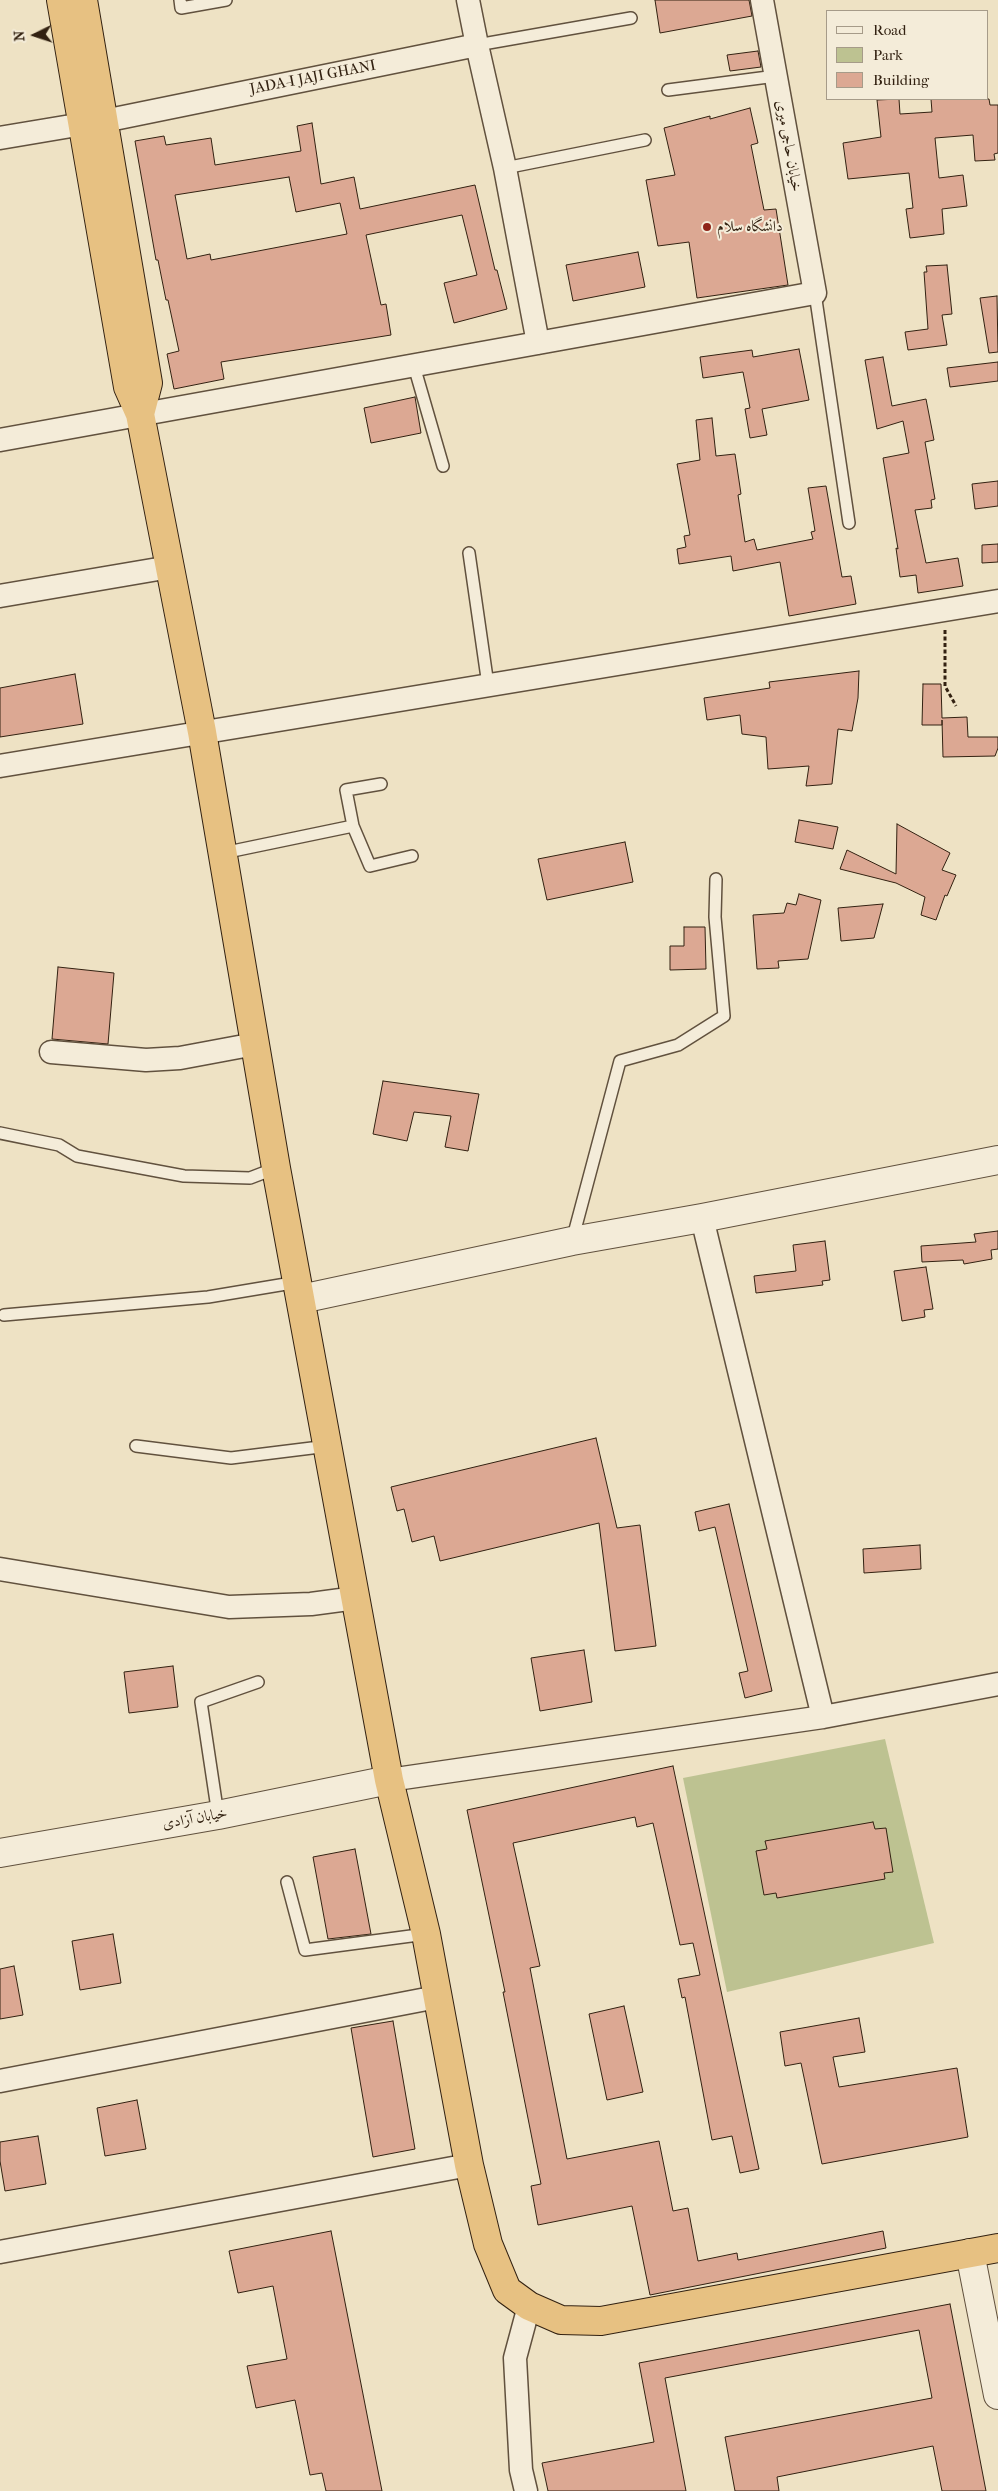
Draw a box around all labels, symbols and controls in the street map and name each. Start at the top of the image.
north arrow [10,10,60,60]
legend [826,10,988,100]
text: Road [873,21,906,39]
text: N [11,30,28,42]
text: Park [873,46,903,64]
street label: JADA-I JAJI GHANI [248,57,378,99]
text: Building [873,71,929,89]
street label: خیابان حاجی میری [771,99,805,193]
place label: دانشگاه سلام [717,218,783,236]
marker: دانشگاه سلام [701,221,713,233]
street label: خیابان آزادی [161,1804,229,1834]

